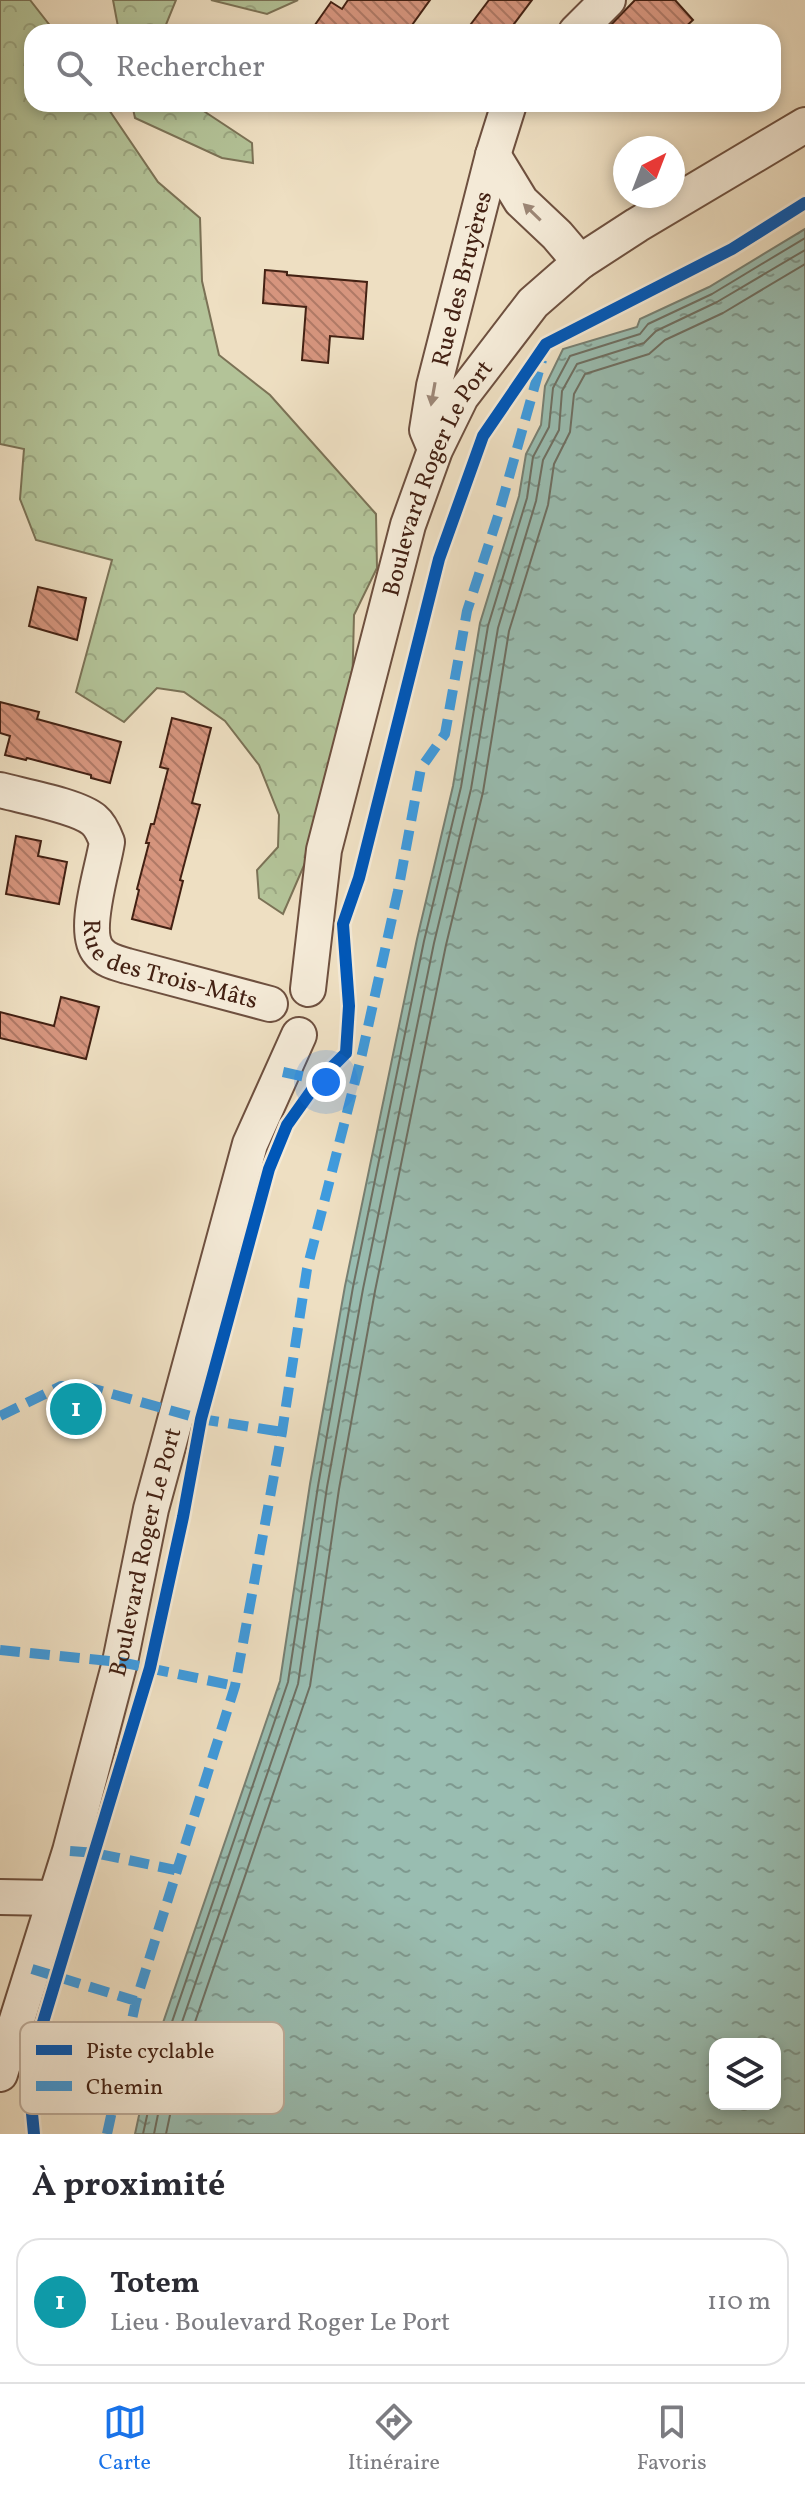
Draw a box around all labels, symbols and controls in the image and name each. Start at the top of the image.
search box [24,24,781,112]
icon: search [52,46,96,90]
text: Rechercher [116,47,265,89]
north arrow [613,136,685,208]
street label: Rue des Bruyères [425,188,502,370]
one-way arrow [523,203,542,222]
street label: Boulevard Roger Le Port [375,354,502,600]
one-way arrow [426,382,438,407]
street label: Rue des Trois-Mâts [73,919,261,1019]
your location [306,1062,346,1102]
pin: 1 [50,1379,102,1439]
street label: Boulevard Roger Le Port [102,1424,191,1681]
legend [20,2022,284,2114]
text: Piste cyclable [86,2037,214,2068]
map controls [709,2038,781,2110]
button: layers [709,2038,781,2110]
text: Chemin [86,2073,163,2104]
text: À proximité [32,2163,225,2210]
text: Totem [110,2263,200,2305]
text: 1 [55,2284,65,2320]
text: 110 m [707,2284,771,2320]
text: Lieu · Boulevard Roger Le Port [110,2305,450,2341]
tab: Carte [98,2400,151,2479]
tab: Itinéraire [348,2400,440,2479]
tab: Favoris [637,2400,707,2479]

